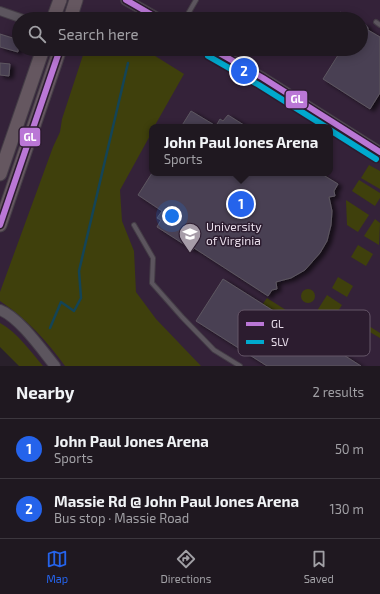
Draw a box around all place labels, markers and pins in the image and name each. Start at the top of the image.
pin: 2 [231,56,257,86]
pin: 1 [228,189,254,219]
place label: University of Virginia [206,219,262,247]
school or university icon: University of Virginia [177,221,203,254]

